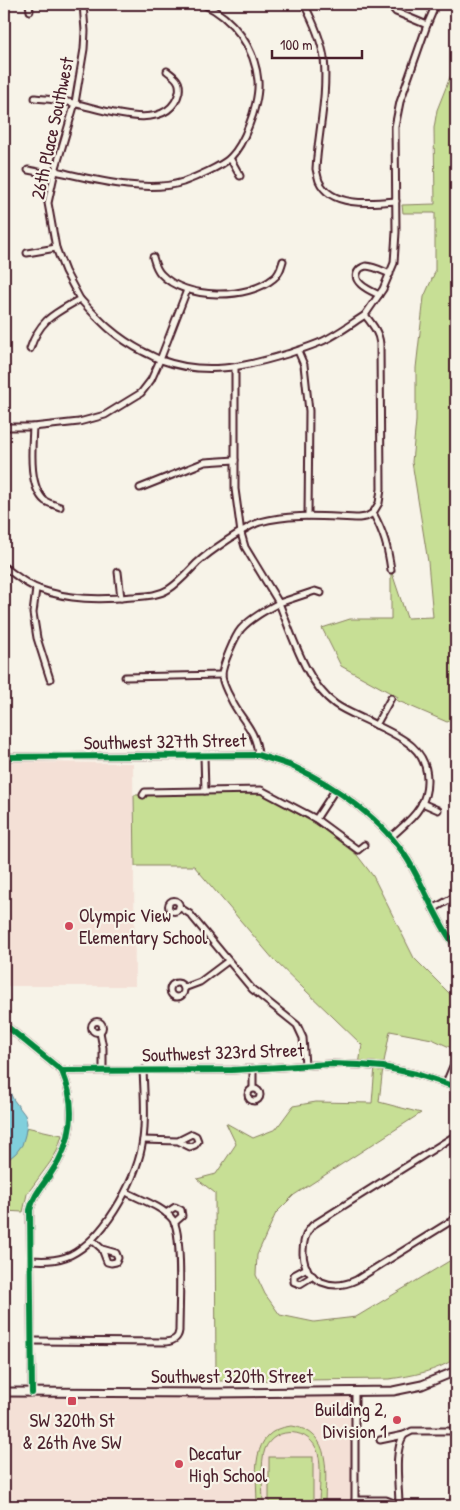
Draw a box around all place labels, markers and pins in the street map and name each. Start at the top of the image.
place label: Olympic View Elementary School [79,902,208,950]
marker: Olympic View Elementary School [63,920,75,932]
marker: SW 320th St & 26th Ave SW [66,1395,78,1407]
place label: Building 2, Division 1 [315,1396,387,1444]
place label: SW 320th St & 26th Ave SW [22,1407,122,1455]
marker: Building 2, Division 1 [391,1414,403,1426]
place label: Decatur High School [189,1440,268,1488]
marker: Decatur High School [173,1458,185,1470]

